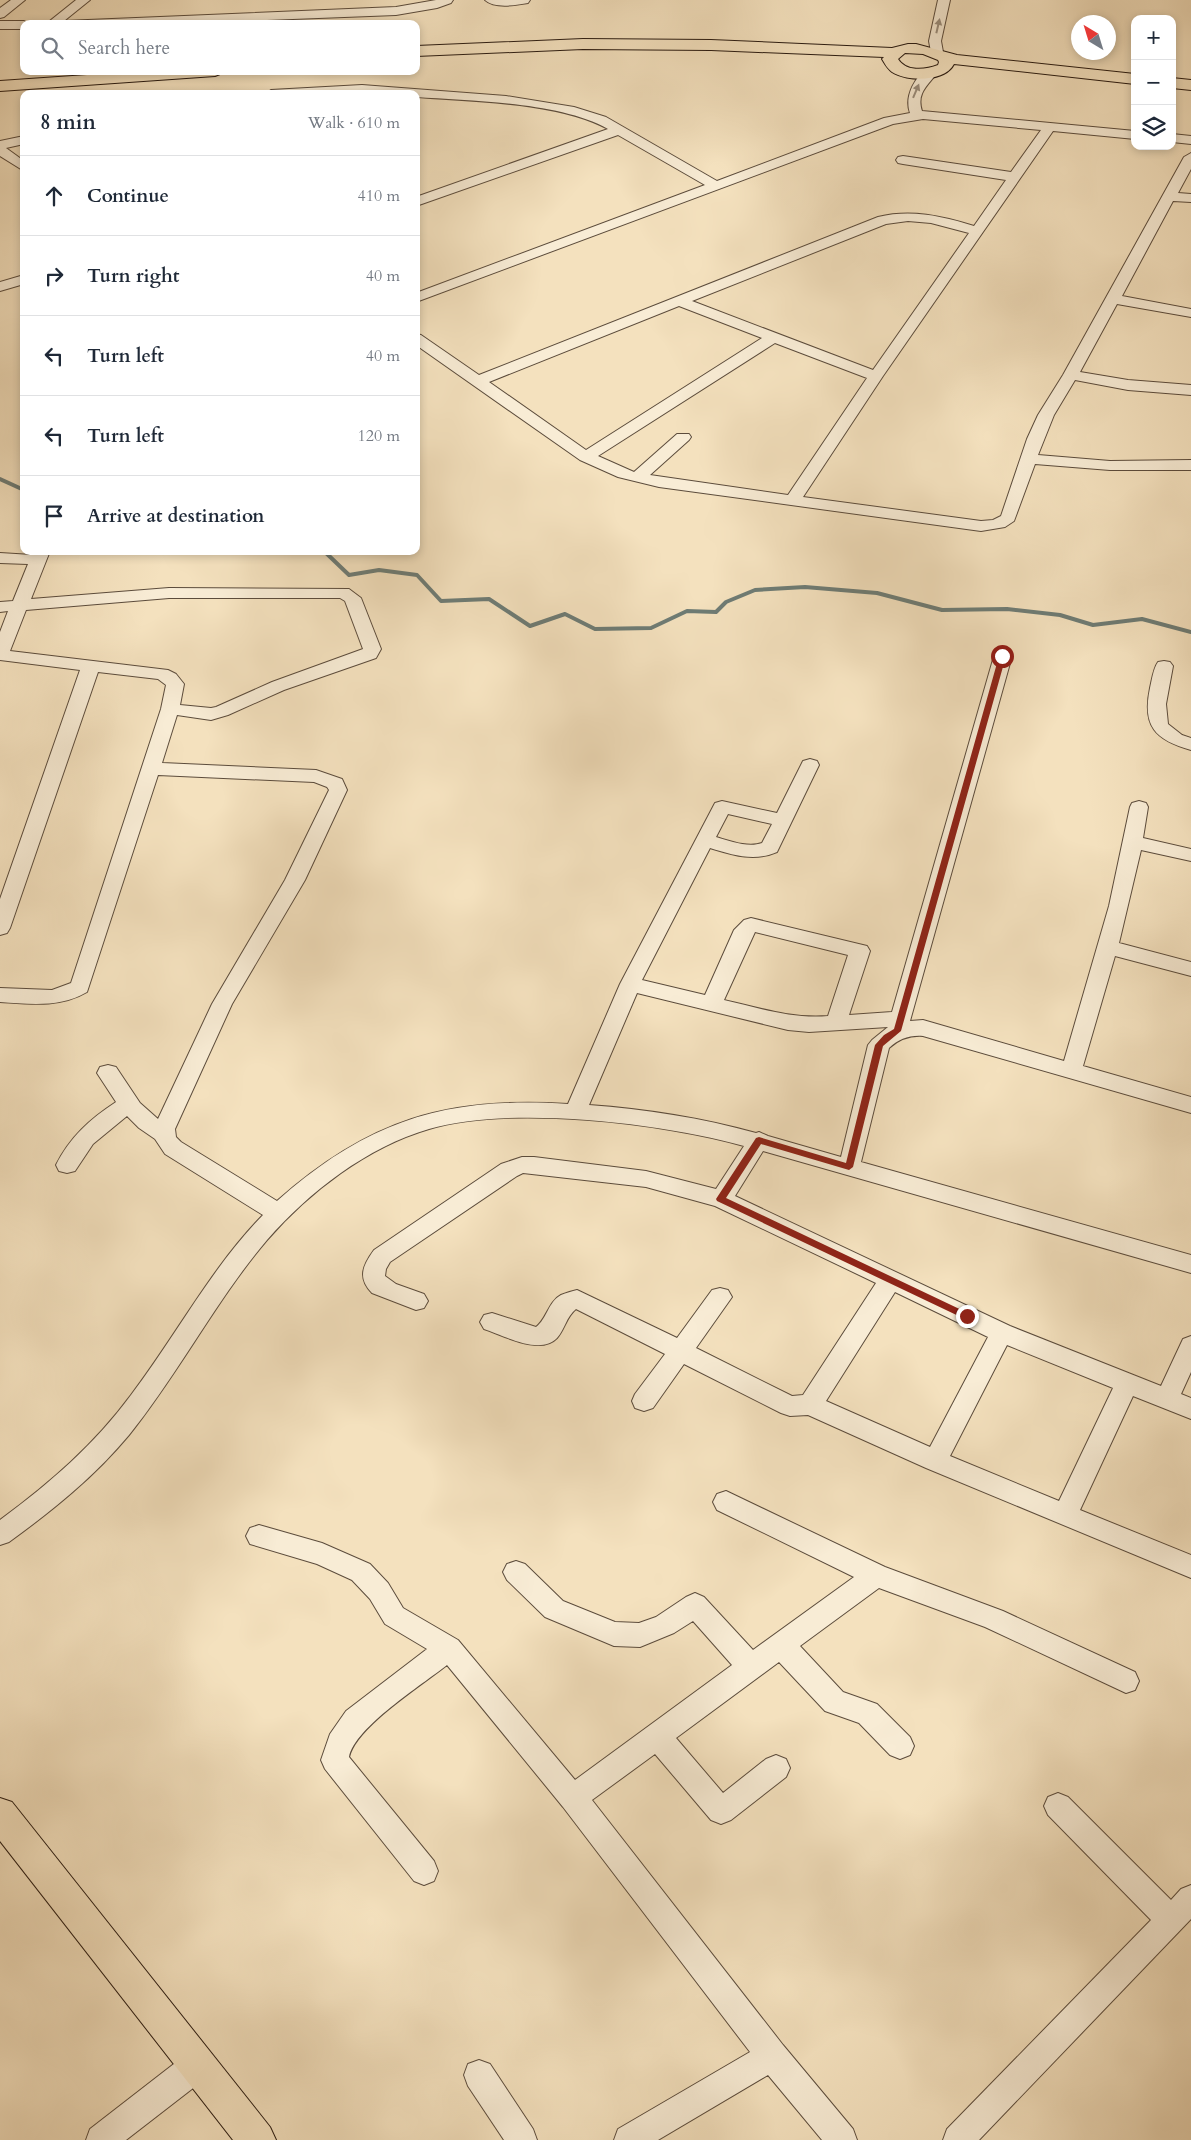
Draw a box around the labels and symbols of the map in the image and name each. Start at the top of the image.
north arrow [1071,15,1116,60]
one-way arrow [934,19,942,34]
one-way arrow [913,84,921,98]
route start [991,645,1014,668]
route end [956,1305,979,1328]

